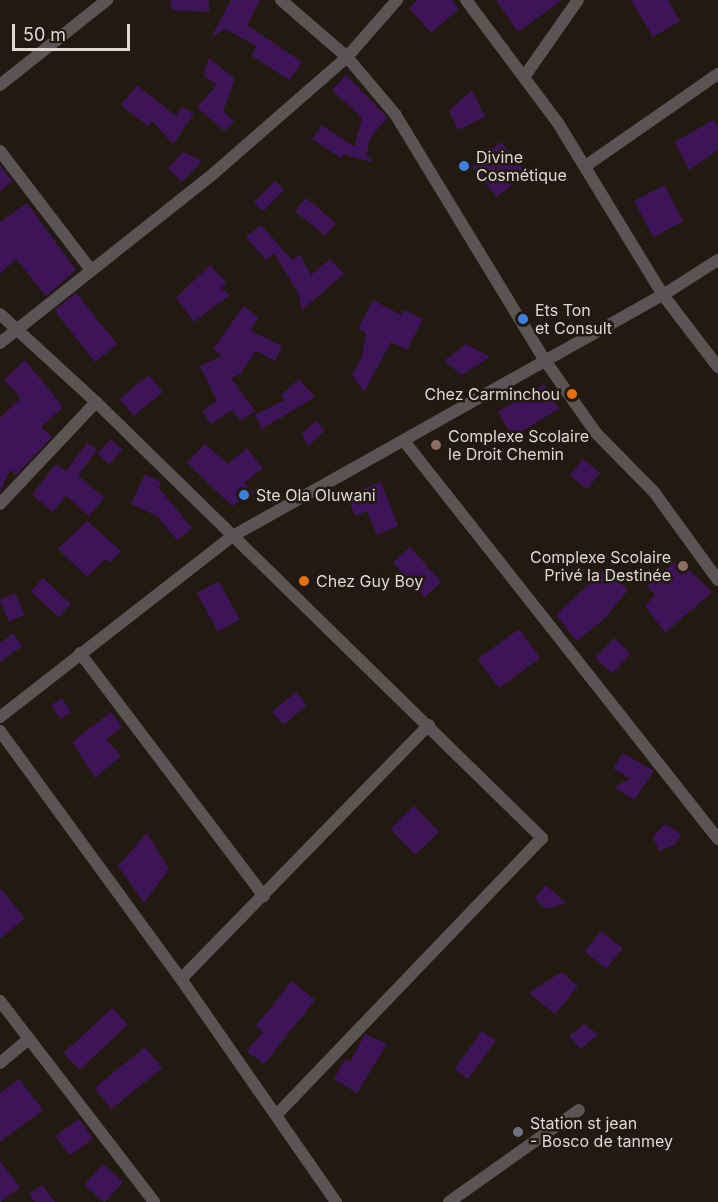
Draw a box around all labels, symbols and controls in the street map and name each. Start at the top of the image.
scale bar [15,12,134,50]
text: 50 m [23,24,66,45]
place label: Divine Cosmétique [476,147,567,185]
marker: Divine Cosmétique [457,159,471,173]
place label: Ets Ton et Consult [535,300,612,338]
marker: Ets Ton et Consult [516,312,530,326]
place label: Chez Carminchou [424,384,560,404]
marker: Chez Carminchou [565,387,579,401]
place label: Complexe Scolaire le Droit Chemin [448,426,589,464]
marker: Complexe Scolaire le Droit Chemin [429,438,443,452]
place label: Ste Ola Oluwani [256,485,376,505]
marker: Ste Ola Oluwani [237,488,251,502]
place label: Complexe Scolaire Privé la Destinée [530,547,671,585]
marker: Complexe Scolaire Privé la Destinée [676,559,690,573]
place label: Chez Guy Boy [316,571,423,591]
marker: Chez Guy Boy [297,574,311,588]
place label: Station st jean - Bosco de tanmey [530,1113,673,1151]
marker: Station st jean - Bosco de tanmey [511,1125,525,1139]

